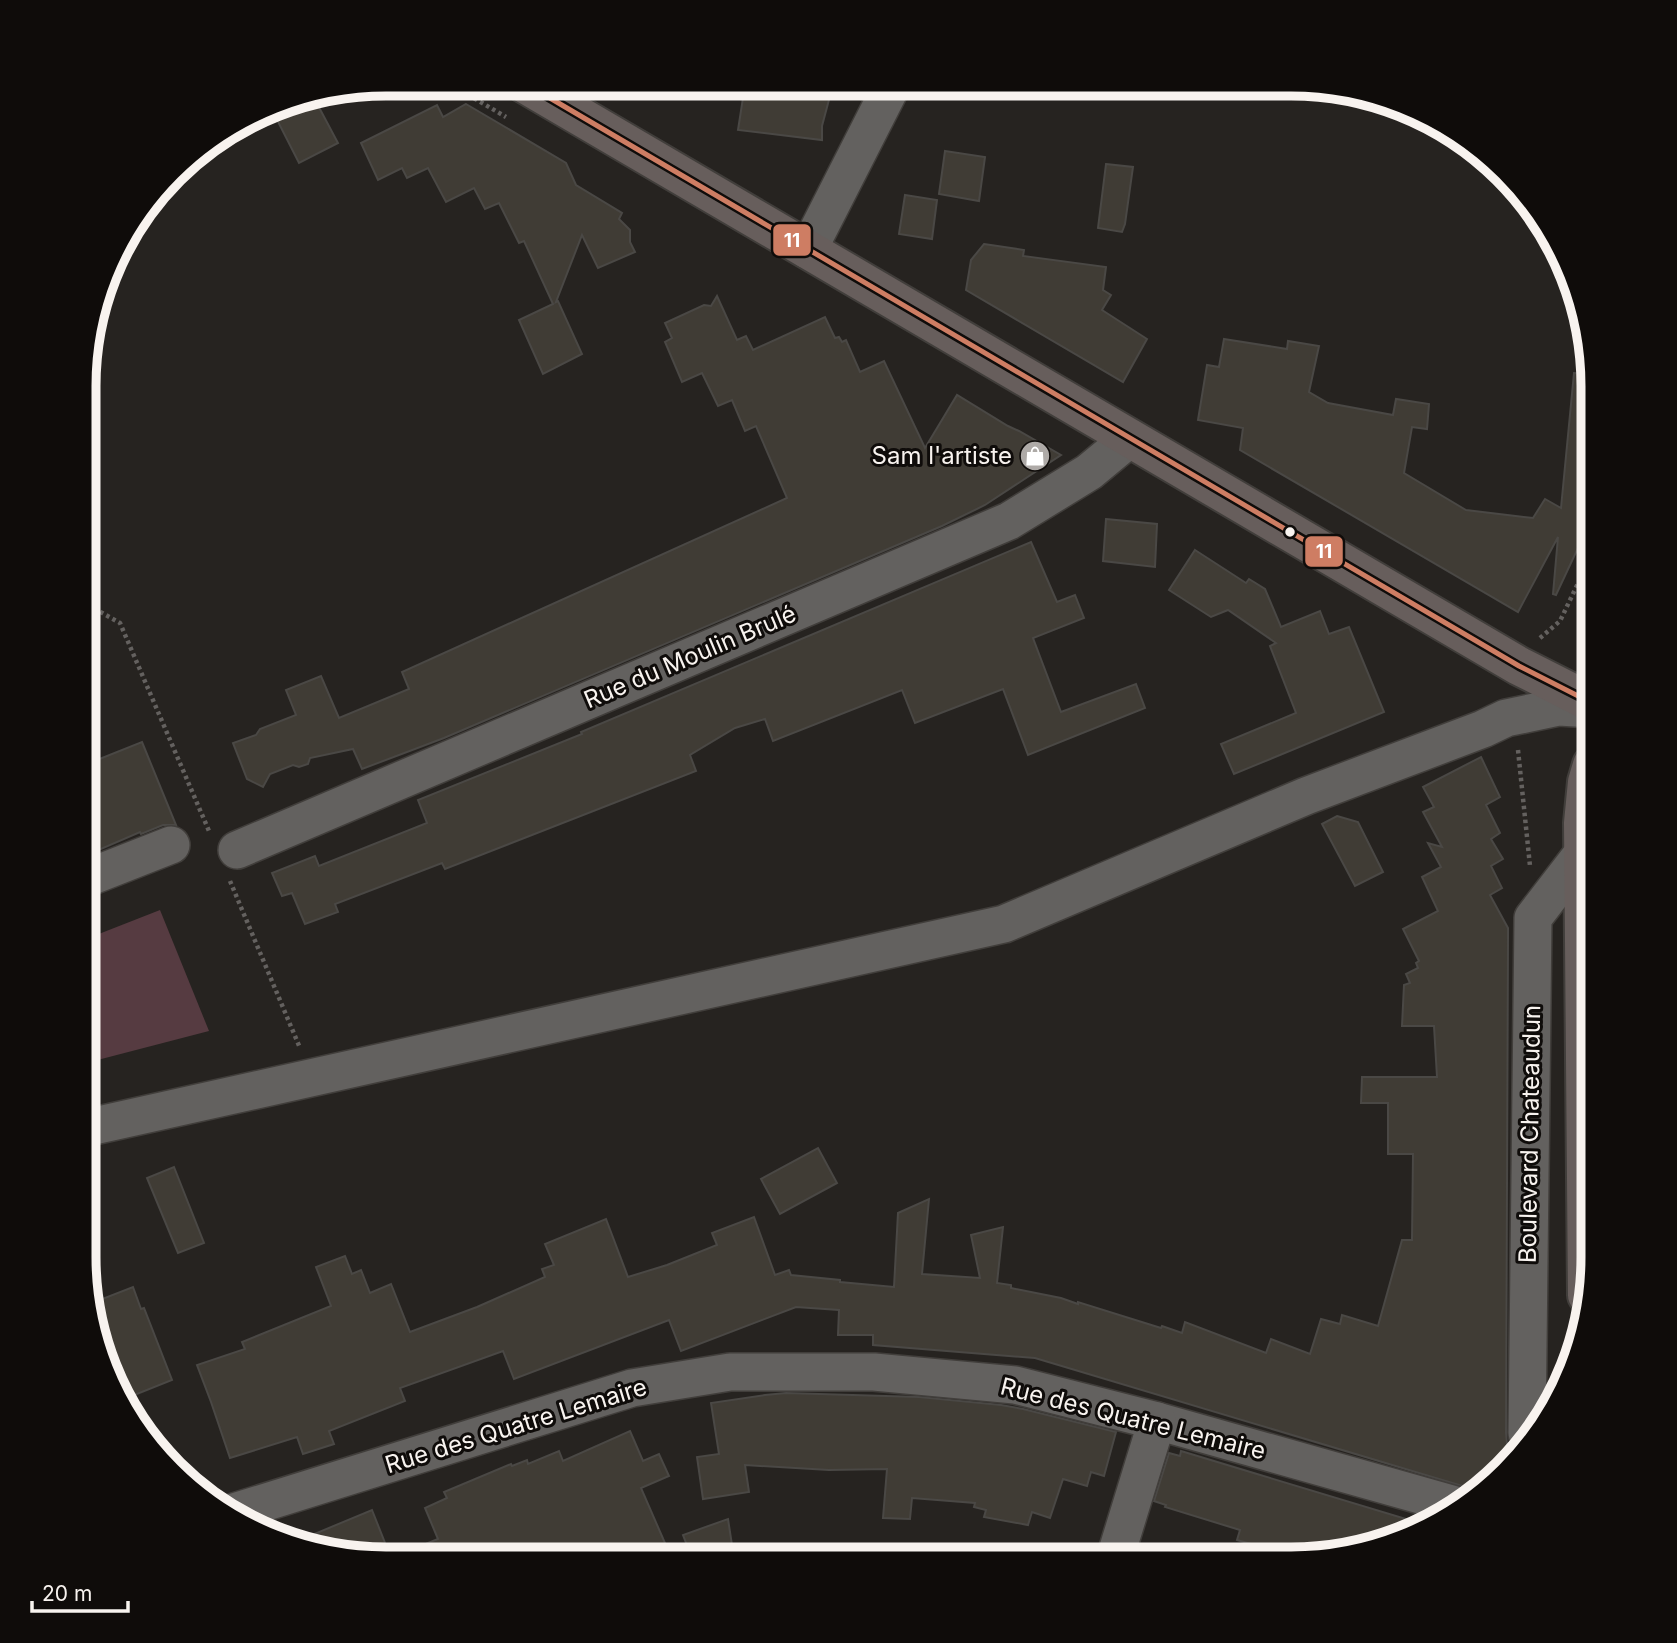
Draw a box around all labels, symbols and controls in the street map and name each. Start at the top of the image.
line badge: 11 [772,223,812,257]
text: 11 [784,229,800,252]
shop icon: Sam l'artiste [1018,439,1052,473]
place label: Sam l'artiste [872,441,1012,470]
unlabelled marker [1283,525,1297,539]
line badge: 11 [1304,535,1344,568]
text: 11 [1316,540,1332,563]
street label: Rue du Moulin Brulé [579,599,800,714]
street label: Boulevard Chateaudun [1513,1005,1546,1263]
street label: Rue des Quatre Lemaire [381,1372,650,1479]
street label: Rue des Quatre Lemaire [998,1372,1269,1466]
scale bar [32,1570,128,1614]
text: 20 m [42,1581,92,1606]

